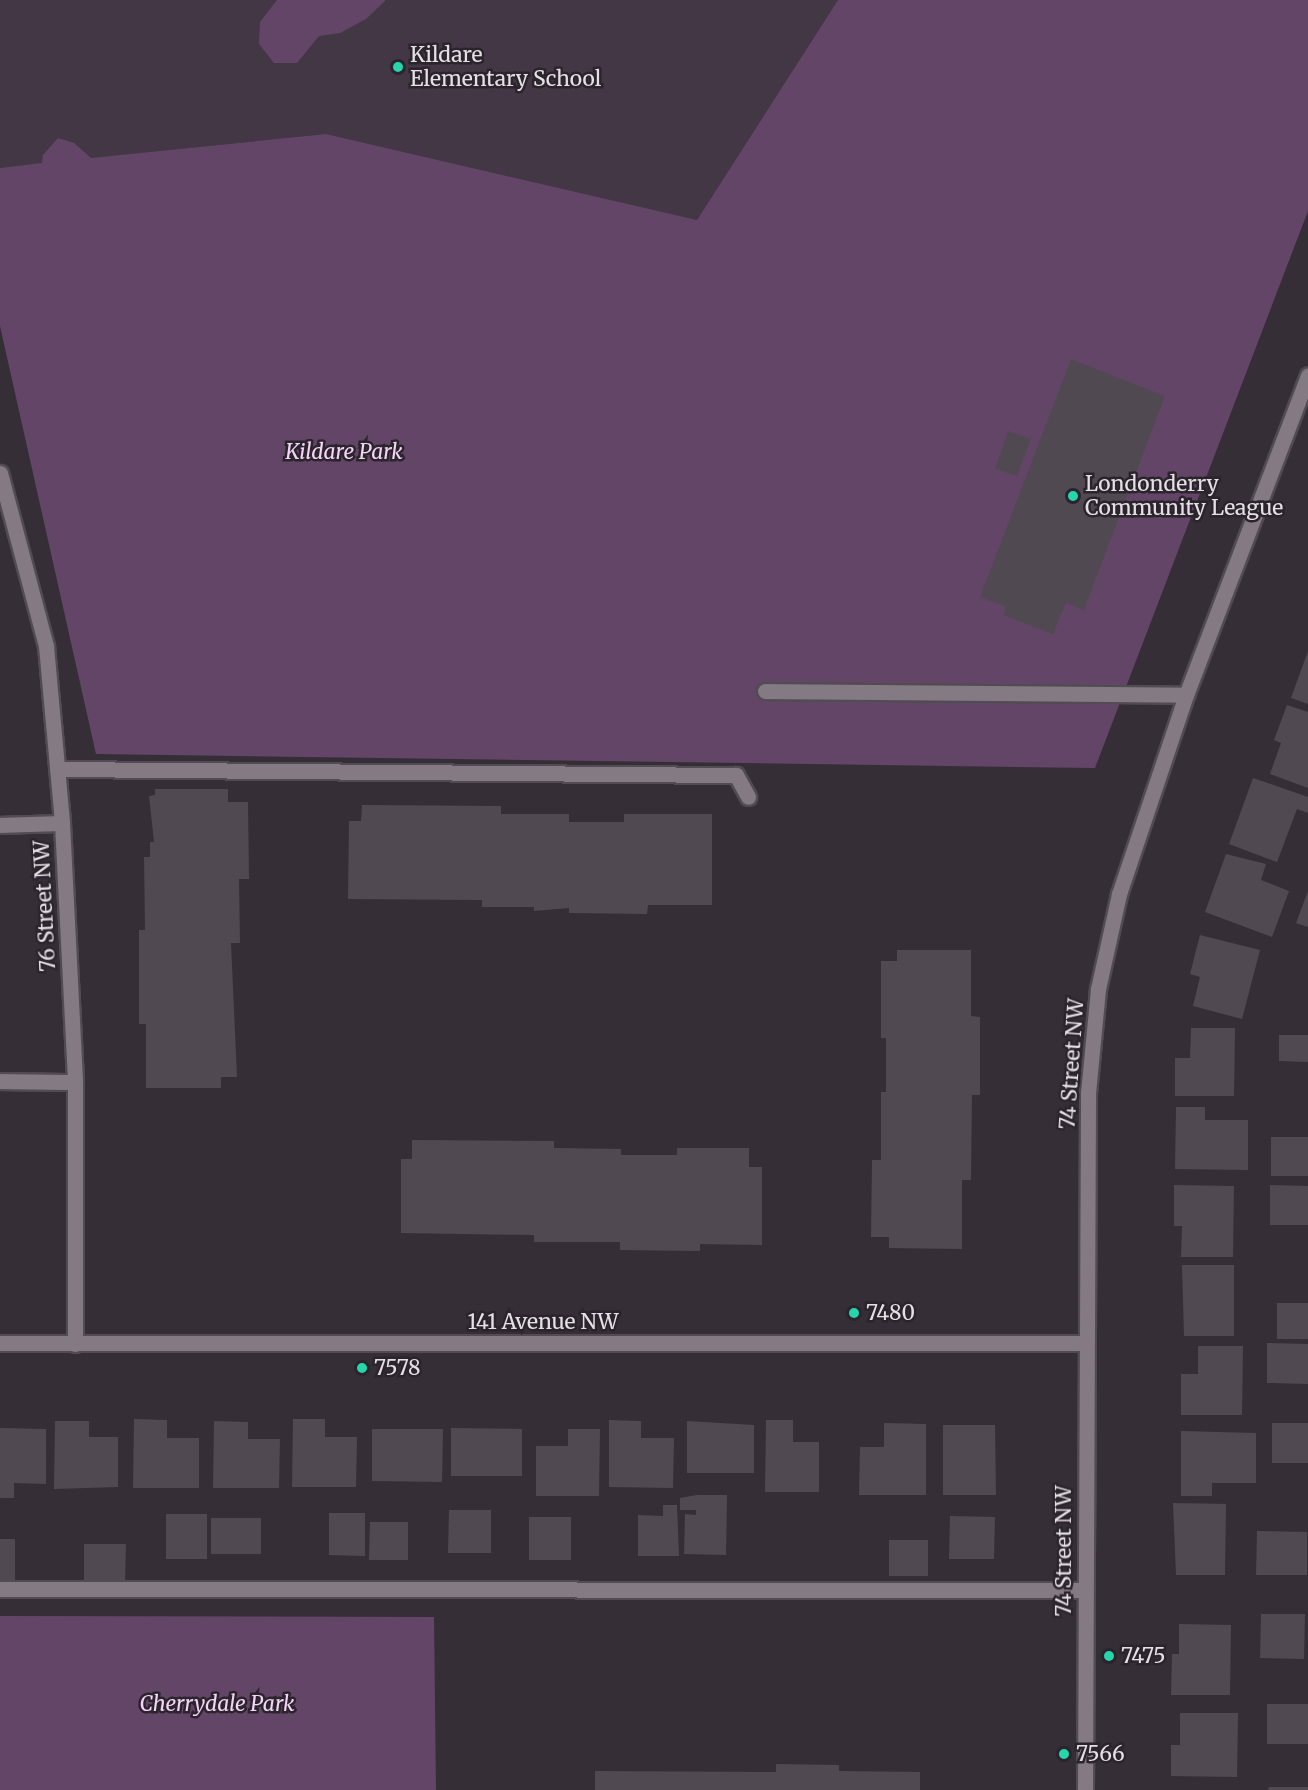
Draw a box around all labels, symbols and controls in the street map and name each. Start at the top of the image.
place label: Kildare Elementary School [410,42,601,92]
marker: Kildare Elementary School [391,60,405,74]
park label: Kildare Park [285,439,403,465]
place label: Londonderry Community League [1085,471,1283,521]
marker: Londonderry Community League [1066,489,1080,503]
street label: 76 Street NW [29,840,61,972]
street label: 74 Street NW [1055,998,1089,1130]
place label: 7480 [866,1300,915,1326]
marker: 7480 [847,1306,861,1320]
street label: 141 Avenue NW [468,1309,618,1335]
place label: 7578 [374,1355,421,1381]
marker: 7578 [355,1361,369,1375]
street label: 74 Street NW [1051,1485,1077,1617]
place label: 7475 [1121,1643,1166,1669]
marker: 7475 [1102,1649,1116,1663]
park label: Cherrydale Park [140,1691,294,1717]
place label: 7566 [1076,1741,1125,1767]
marker: 7566 [1057,1747,1071,1761]

